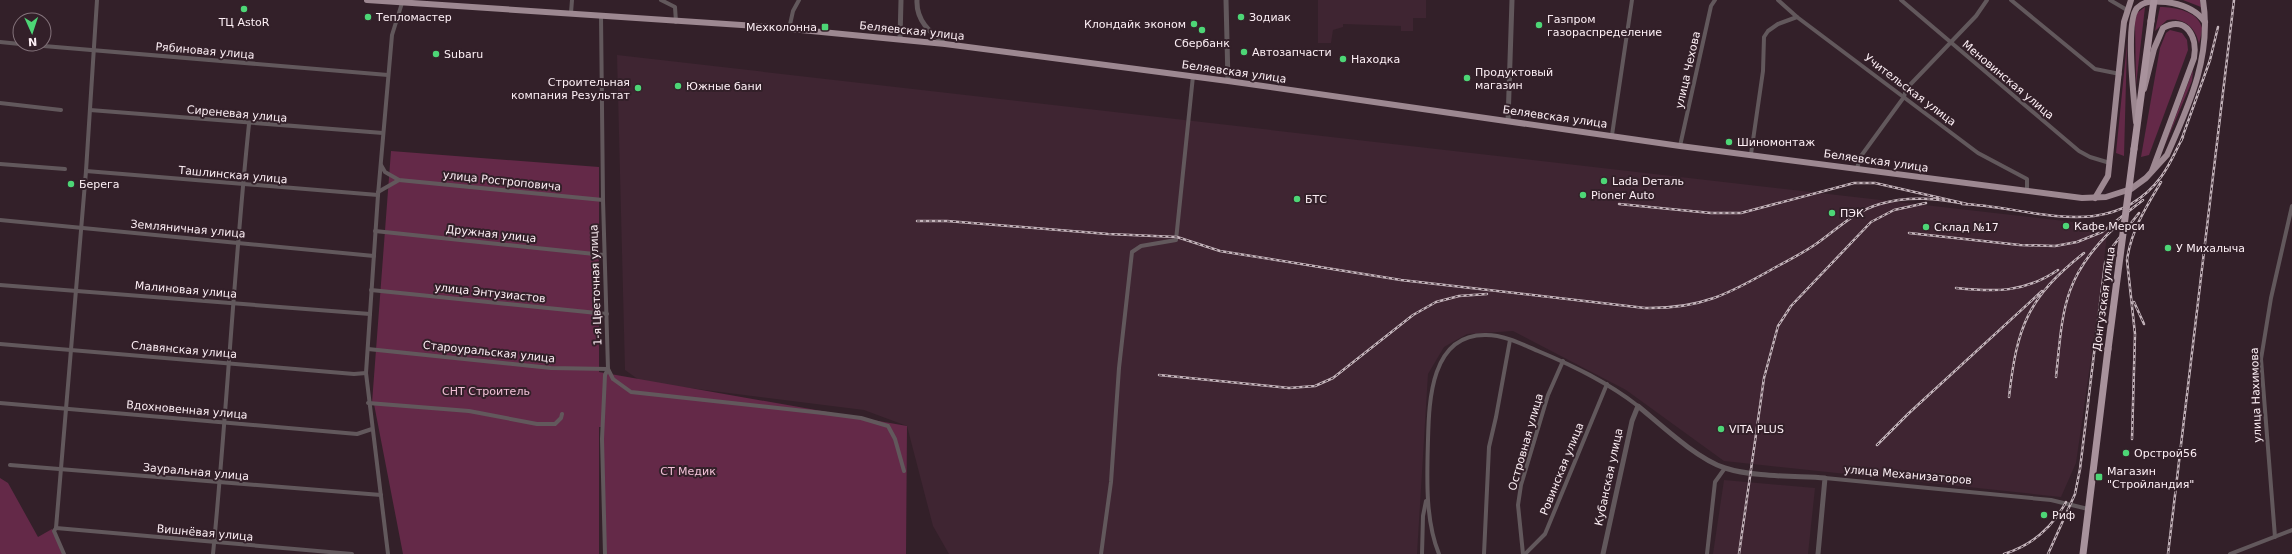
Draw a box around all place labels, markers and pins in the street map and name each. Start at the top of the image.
marker: ТЦ AstoR [239,4,249,14]
place label: Тепломастер [375,11,452,24]
place label: Зодиак [1249,11,1291,24]
marker: Тепломастер [363,12,373,22]
marker: Зодиак [1236,12,1246,22]
place label: Газпром газораспределение [1547,13,1662,39]
place label: ТЦ AstoR [218,16,270,29]
place label: Клондайк эконом [1084,18,1186,31]
marker: Клондайк эконом [1189,19,1199,29]
marker: Газпром газораспределение [1534,20,1544,30]
place label: Мехколонна [746,21,817,34]
marker: Мехколонна [820,22,830,32]
marker: Сбербанк [1197,25,1207,35]
place label: Сбербанк [1174,37,1230,50]
place label: Автозапчасти [1252,46,1332,59]
marker: Автозапчасти [1239,47,1249,57]
place label: Subaru [444,48,483,61]
marker: Subaru [431,49,441,59]
place label: Находка [1351,53,1400,66]
marker: Находка [1338,54,1348,64]
place label: Продуктовый магазин [1475,66,1553,92]
marker: Продуктовый магазин [1462,73,1472,83]
place label: Строительная компания Результат [511,76,631,102]
place label: Южные бани [686,80,762,93]
marker: Южные бани [673,81,683,91]
marker: Строительная компания Результат [633,83,643,93]
place label: Шиномонтаж [1737,136,1815,149]
marker: Шиномонтаж [1724,137,1734,147]
place label: Lada Dеталь [1612,175,1684,188]
marker: Lada Dеталь [1599,176,1609,186]
place label: Берега [79,178,120,191]
marker: Берега [66,179,76,189]
place label: Pioner Auto [1591,189,1655,202]
marker: Pioner Auto [1578,190,1588,200]
place label: БТС [1305,193,1327,206]
marker: БТС [1292,194,1302,204]
place label: ПЭК [1840,207,1864,220]
marker: ПЭК [1827,208,1837,218]
place label: Кафе Мерси [2074,220,2145,233]
place label: Склад №17 [1934,221,1999,234]
marker: Кафе Мерси [2061,221,2071,231]
marker: Склад №17 [1921,222,1931,232]
place label: У Михалыча [2176,242,2245,255]
marker: У Михалыча [2163,243,2173,253]
place label: VITA PLUS [1729,423,1784,436]
marker: VITA PLUS [1716,424,1726,434]
place label: Орстрой56 [2134,447,2197,460]
marker: Орстрой56 [2121,448,2131,458]
place label: Магазин "Стройландия" [2107,465,2194,491]
marker: Магазин "Стройландия" [2094,472,2104,482]
place label: Риф [2052,509,2075,522]
marker: Риф [2039,510,2049,520]

